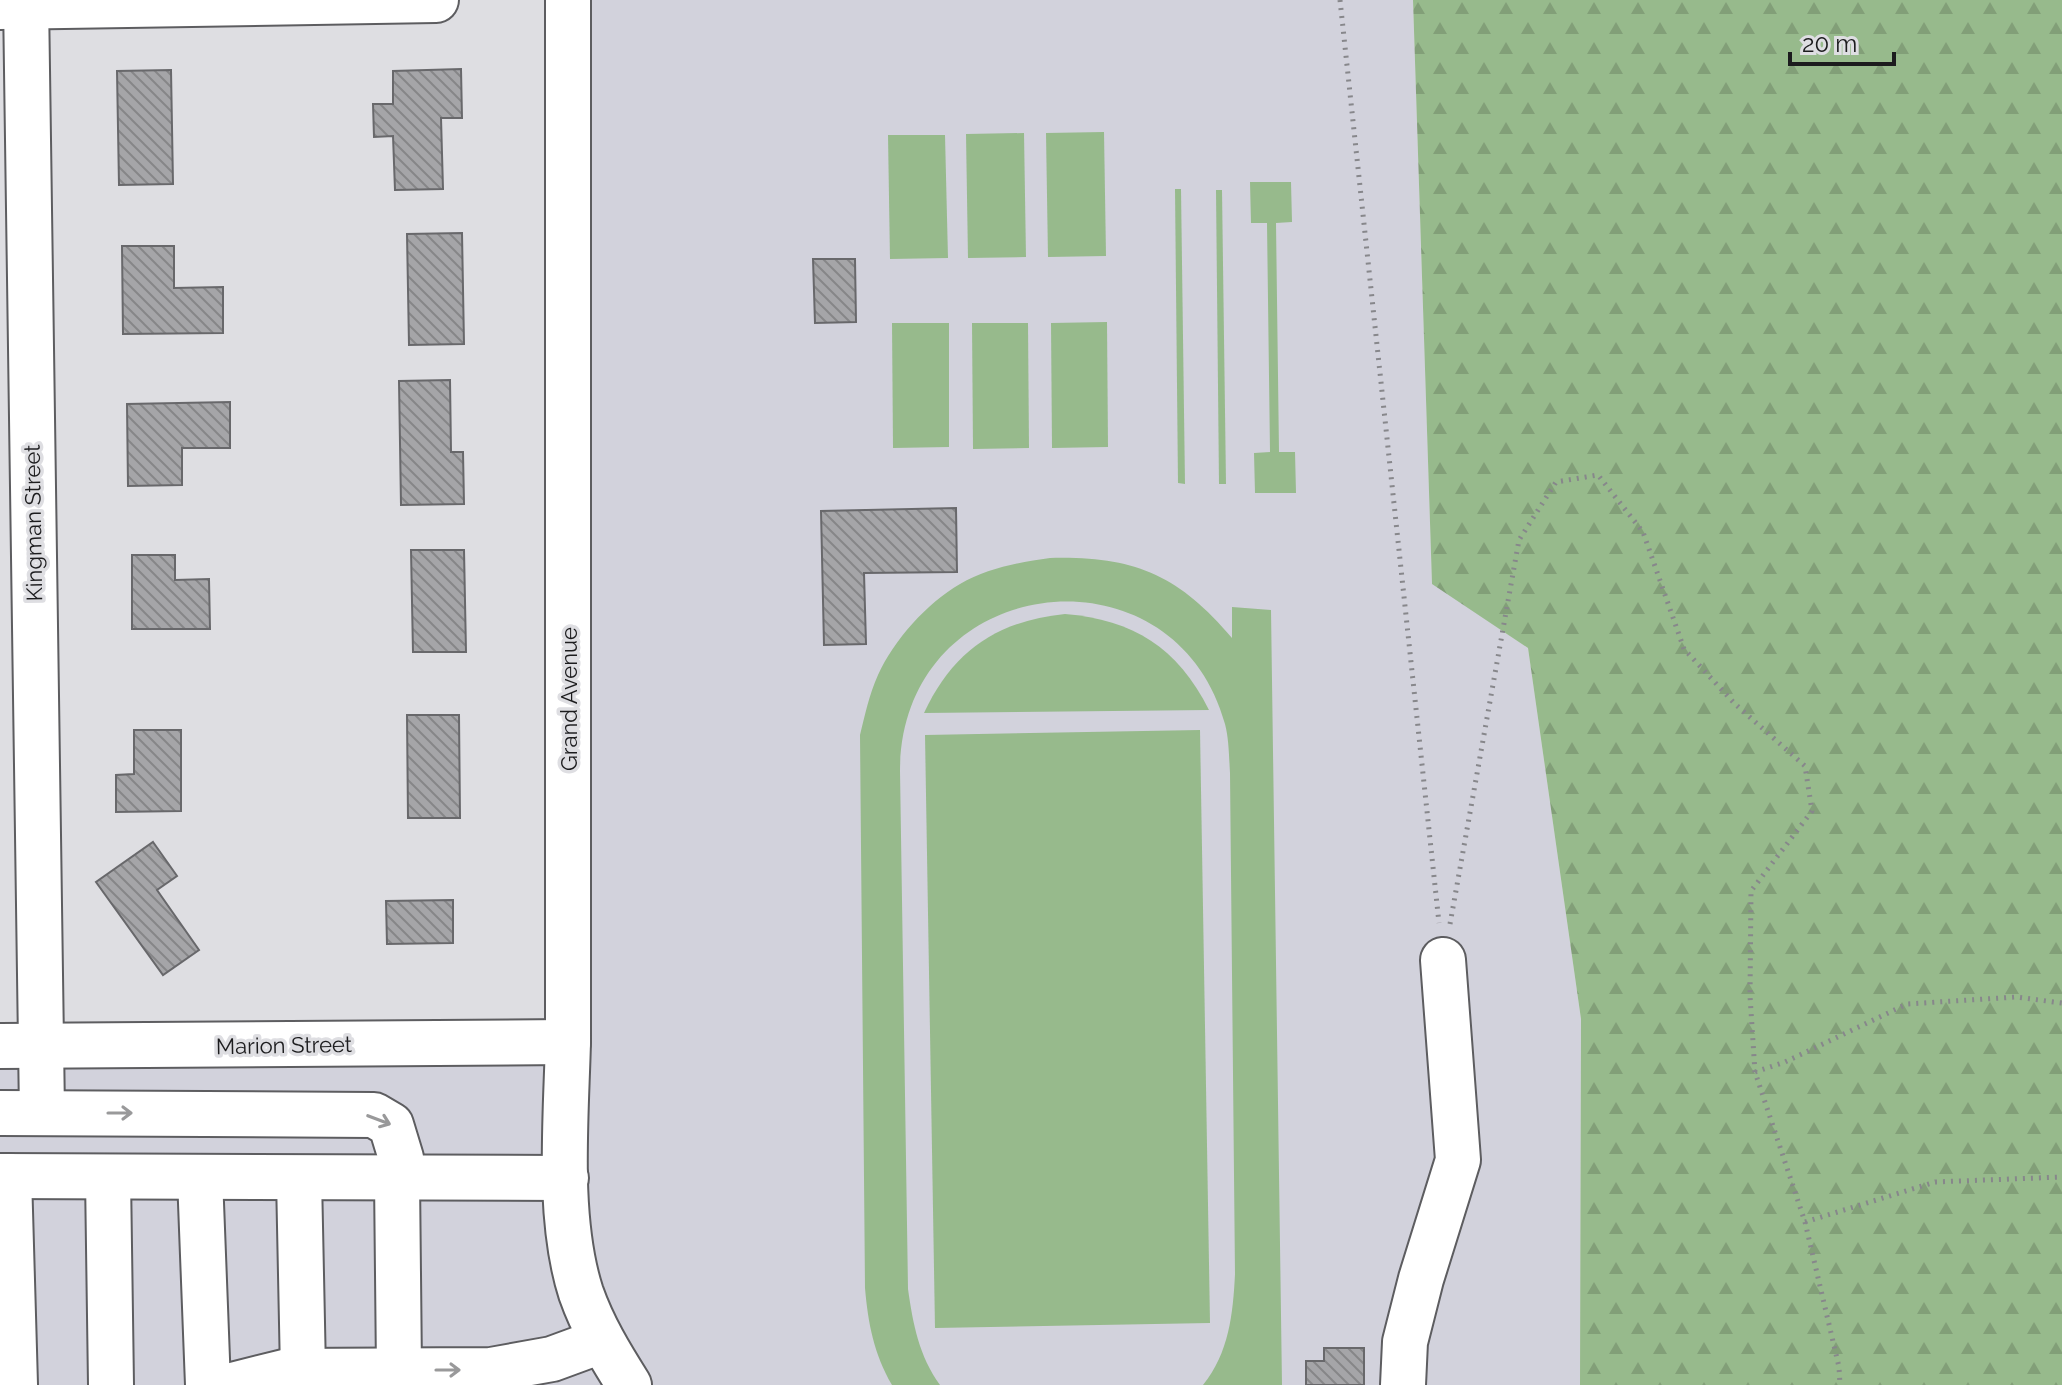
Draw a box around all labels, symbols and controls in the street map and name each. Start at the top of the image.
scale bar [1790,16,1894,66]
text: 20 m [1802,29,1857,58]
street label: Kingman Street [19,444,47,602]
street label: Grand Avenue [556,627,582,771]
street label: Marion Street [216,1031,353,1059]
one-way arrow [106,1105,133,1121]
one-way arrow [366,1114,390,1128]
one-way arrow [434,1362,461,1378]

